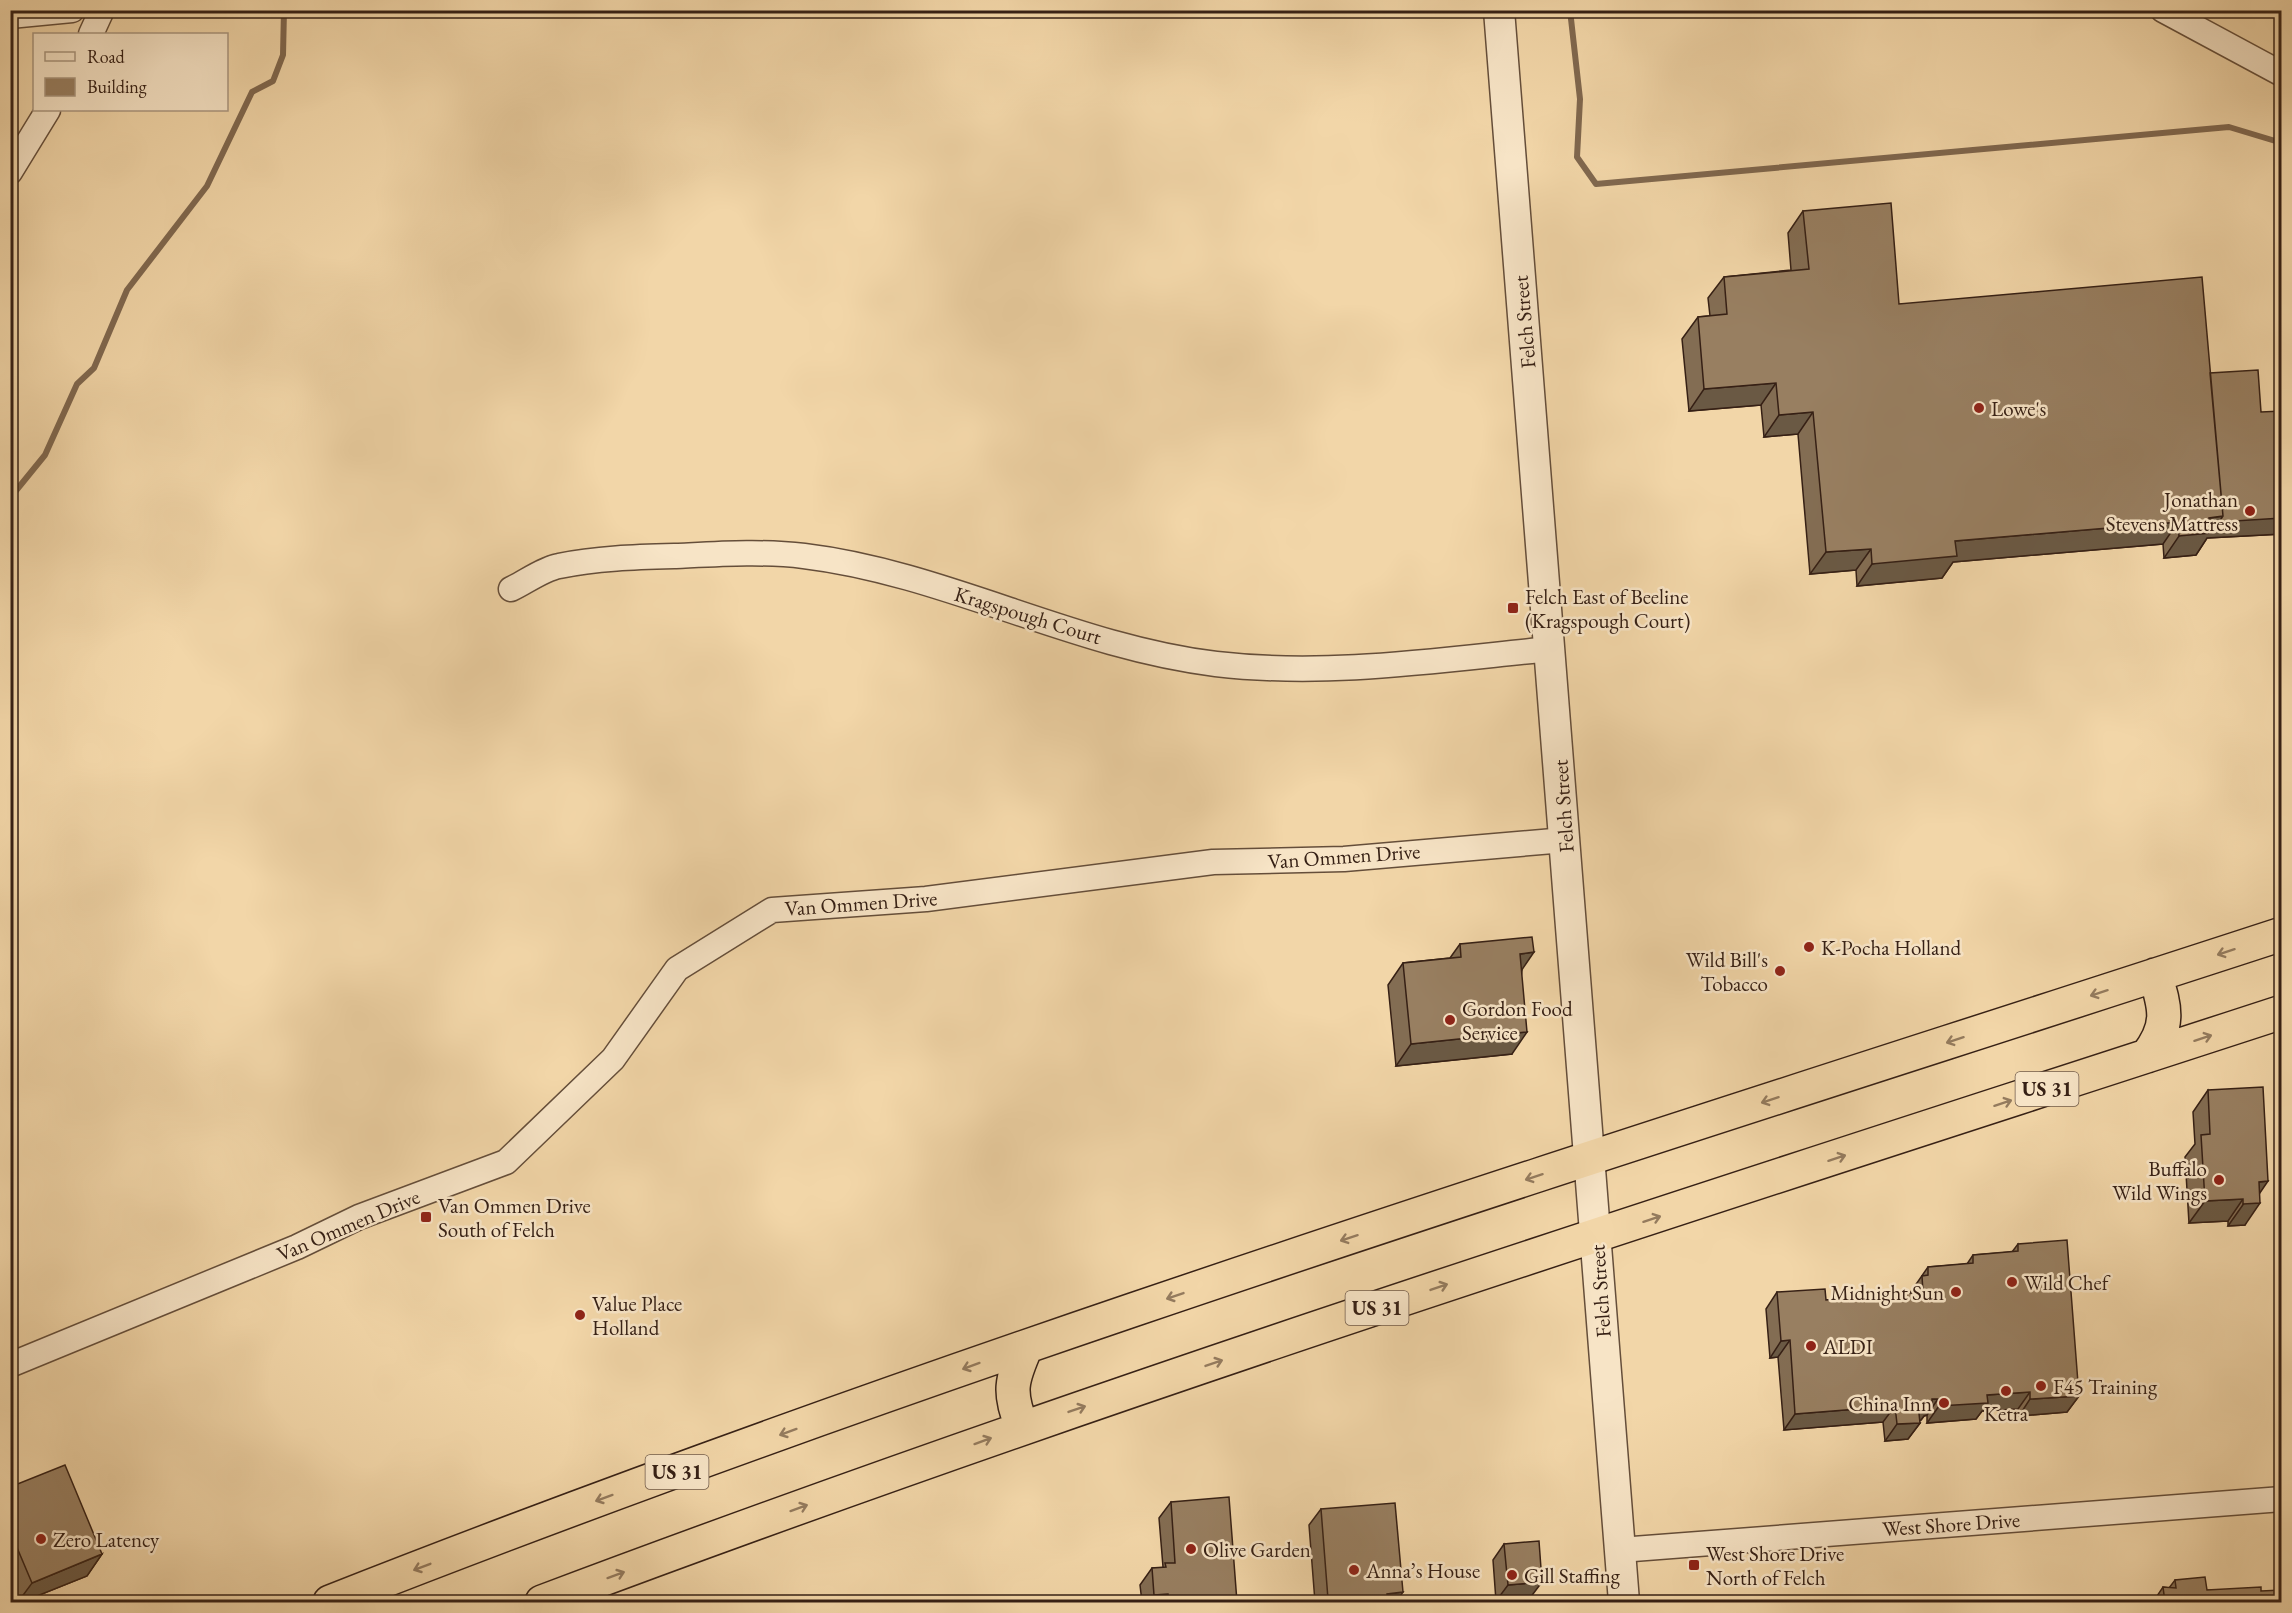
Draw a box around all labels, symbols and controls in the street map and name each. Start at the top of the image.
legend [33,33,228,111]
text: Road [87,45,126,68]
text: Building [87,75,147,98]
street label: Felch Street [1506,274,1542,370]
place label: Lowe's [1991,395,2047,422]
marker: Lowe's [1972,401,1986,415]
place label: Jonathan Stevens Mattress [2106,486,2238,537]
marker: Jonathan Stevens Mattress [2243,504,2257,518]
street label: Kragspough Court [951,580,1105,650]
place label: Felch East of Beeline (Kragspough Court) [1525,583,1690,634]
marker: Felch East of Beeline (Kragspough Court) [1506,601,1520,615]
street label: Felch Street [1546,758,1580,853]
street label: Van Ommen Drive [1267,837,1421,875]
street label: Van Ommen Drive [784,884,938,922]
place label: K-Pocha Holland [1821,934,1962,961]
marker: K-Pocha Holland [1802,940,1816,954]
place label: Wild Bill's Tobacco [1686,946,1768,997]
one-way arrow [2217,947,2236,958]
marker: Wild Bill's Tobacco [1773,964,1787,978]
one-way arrow [2090,988,2109,999]
place label: Gordon Food Service [1462,995,1573,1046]
marker: Gordon Food Service [1443,1013,1457,1027]
one-way arrow [2193,1032,2212,1043]
one-way arrow [1946,1035,1965,1046]
road number: US 31 [2016,1072,2078,1106]
one-way arrow [1761,1095,1780,1106]
one-way arrow [1993,1097,2012,1108]
one-way arrow [1827,1152,1846,1163]
place label: Buffalo Wild Wings [2112,1155,2207,1206]
one-way arrow [1525,1172,1544,1183]
marker: Buffalo Wild Wings [2212,1173,2226,1187]
street label: Van Ommen Drive [272,1183,424,1267]
place label: Van Ommen Drive South of Felch [438,1192,591,1243]
marker: Van Ommen Drive South of Felch [419,1210,433,1224]
one-way arrow [1642,1212,1660,1223]
one-way arrow [1340,1233,1359,1244]
street label: Felch Street [1583,1243,1617,1338]
place label: Wild Chef [2024,1269,2111,1296]
marker: Wild Chef [2005,1275,2019,1289]
place label: Midnight Sun [1830,1279,1944,1306]
one-way arrow [1429,1281,1448,1292]
marker: Midnight Sun [1949,1285,1963,1299]
place label: Value Place Holland [592,1290,682,1341]
one-way arrow [1166,1291,1185,1302]
road number: US 31 [1346,1291,1408,1325]
marker: Value Place Holland [573,1308,587,1322]
place label: ALDI [1822,1333,1873,1360]
marker: ALDI [1804,1339,1818,1353]
one-way arrow [1204,1356,1223,1367]
one-way arrow [963,1362,981,1373]
place label: F45 Training [2053,1373,2158,1400]
marker: F45 Training [2034,1379,2048,1393]
marker: Ketra [1999,1384,2013,1398]
place label: China Inn [1848,1390,1932,1417]
marker: China Inn [1937,1396,1951,1410]
place label: Ketra [1984,1400,2029,1427]
one-way arrow [1068,1402,1086,1413]
one-way arrow [779,1427,798,1438]
one-way arrow [973,1435,992,1446]
road number: US 31 [646,1455,708,1489]
one-way arrow [596,1494,614,1505]
one-way arrow [790,1501,808,1512]
street label: West Shore Drive [1881,1506,2021,1542]
place label: Zero Latency [53,1526,160,1553]
marker: Zero Latency [34,1532,48,1546]
place label: Olive Garden [1203,1536,1311,1563]
place label: West Shore Drive North of Felch [1706,1540,1844,1591]
marker: Olive Garden [1184,1542,1198,1556]
place label: Anna’s House [1365,1557,1480,1584]
marker: West Shore Drive North of Felch [1687,1558,1701,1572]
one-way arrow [413,1562,432,1573]
place label: Gill Staffing [1524,1562,1621,1589]
marker: Anna’s House [1347,1563,1361,1577]
marker: Gill Staffing [1505,1568,1519,1582]
one-way arrow [606,1569,625,1580]

